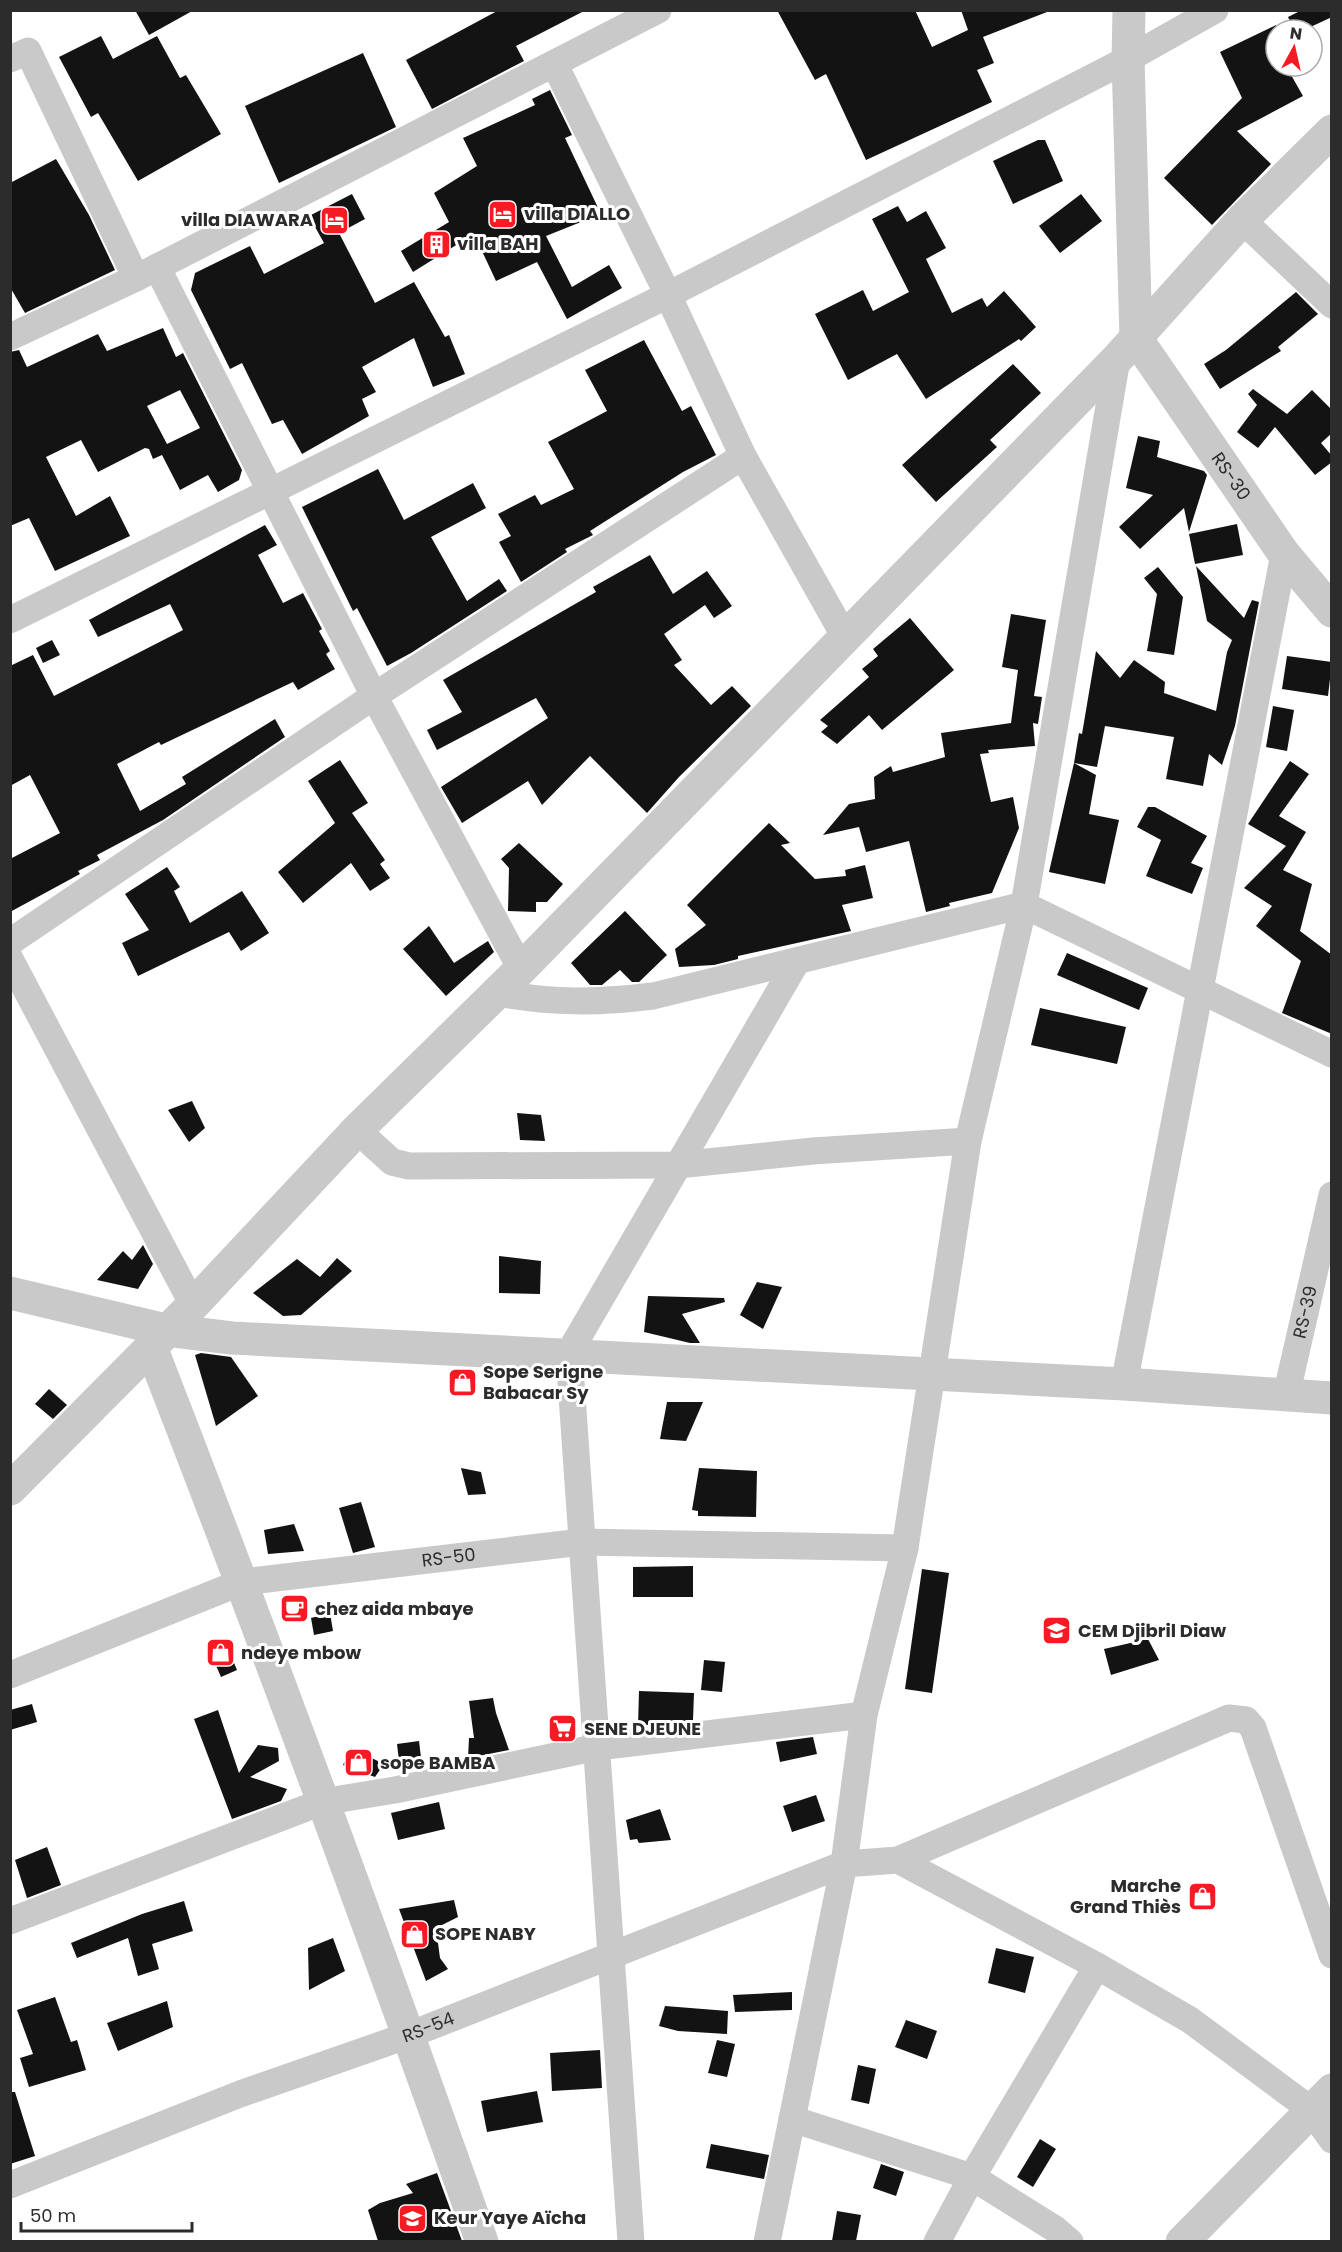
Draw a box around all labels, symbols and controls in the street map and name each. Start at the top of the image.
north arrow [1264,18,1324,78]
text: N [1288,21,1304,46]
hotel icon: villa DIALLO [487,198,519,230]
place label: villa DIALLO [524,201,630,226]
hotel icon: villa DIAWARA [318,204,350,236]
place label: villa DIAWARA [181,207,313,232]
building icon: villa BAH [420,228,452,260]
place label: villa BAH [457,231,539,256]
street label: RS-30 [1206,447,1257,505]
street label: RS-39 [1287,1283,1323,1341]
place label: Sope Serigne Babacar Sy [483,1359,603,1405]
shop icon: Sope Serigne Babacar Sy [446,1366,478,1398]
street label: RS-50 [420,1542,477,1573]
cafe icon: chez aida mbaye [278,1593,310,1625]
place label: chez aida mbaye [315,1596,474,1621]
school or university icon: CEM Djibril Diaw [1041,1615,1073,1647]
place label: CEM Djibril Diaw [1078,1618,1226,1643]
shop icon: ndeye mbow [204,1637,236,1669]
place label: ndeye mbow [241,1640,361,1665]
supermarket icon: SENE DJEUNE [547,1713,579,1745]
place label: SENE DJEUNE [584,1716,701,1741]
shop icon: sope BAMBA [343,1747,375,1779]
place label: sope BAMBA [380,1750,495,1775]
place label: Marche Grand Thiès [1070,1873,1181,1919]
shop icon: Marche Grand Thiès [1186,1880,1218,1912]
shop icon: SOPE NABY [398,1918,430,1950]
place label: SOPE NABY [435,1921,536,1946]
street label: RS-54 [399,2005,458,2048]
scale bar [21,2195,192,2233]
school or university icon: Keur Yaye Aïcha [397,2202,429,2234]
text: 50 m [30,2203,76,2228]
place label: Keur Yaye Aïcha [434,2205,586,2230]

